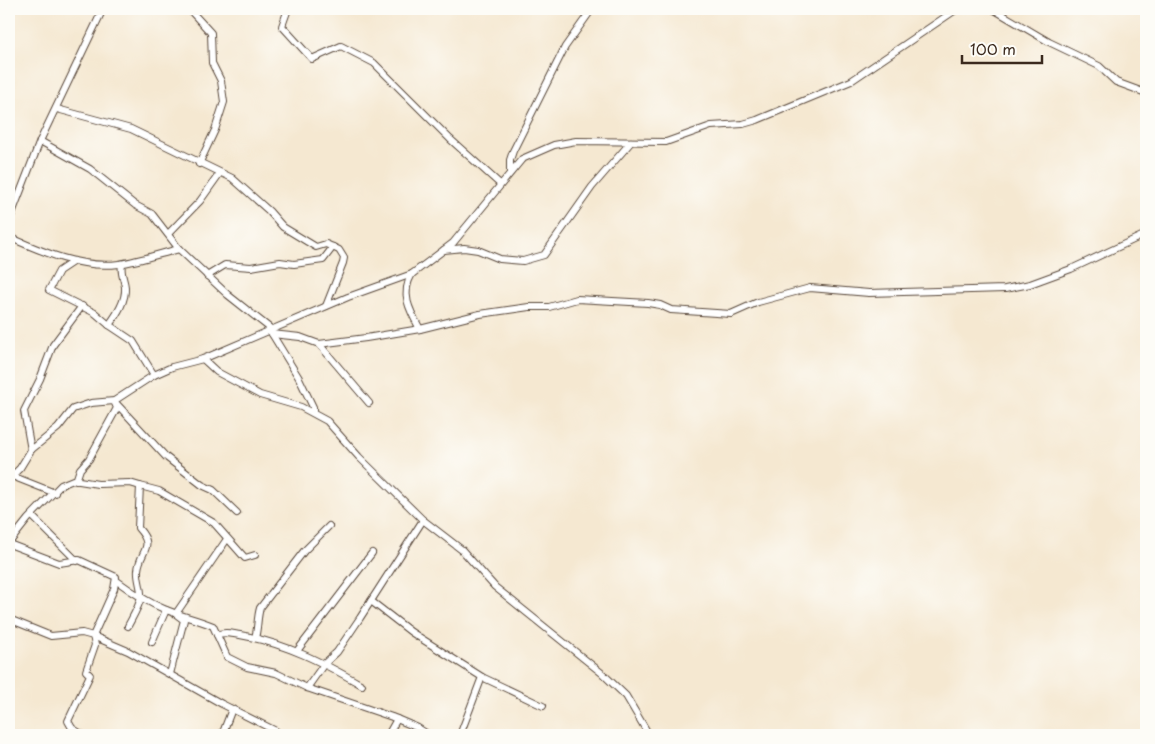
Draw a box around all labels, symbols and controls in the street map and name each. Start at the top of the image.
scale bar [962,32,1042,64]
text: 100 m [970,37,1016,60]

